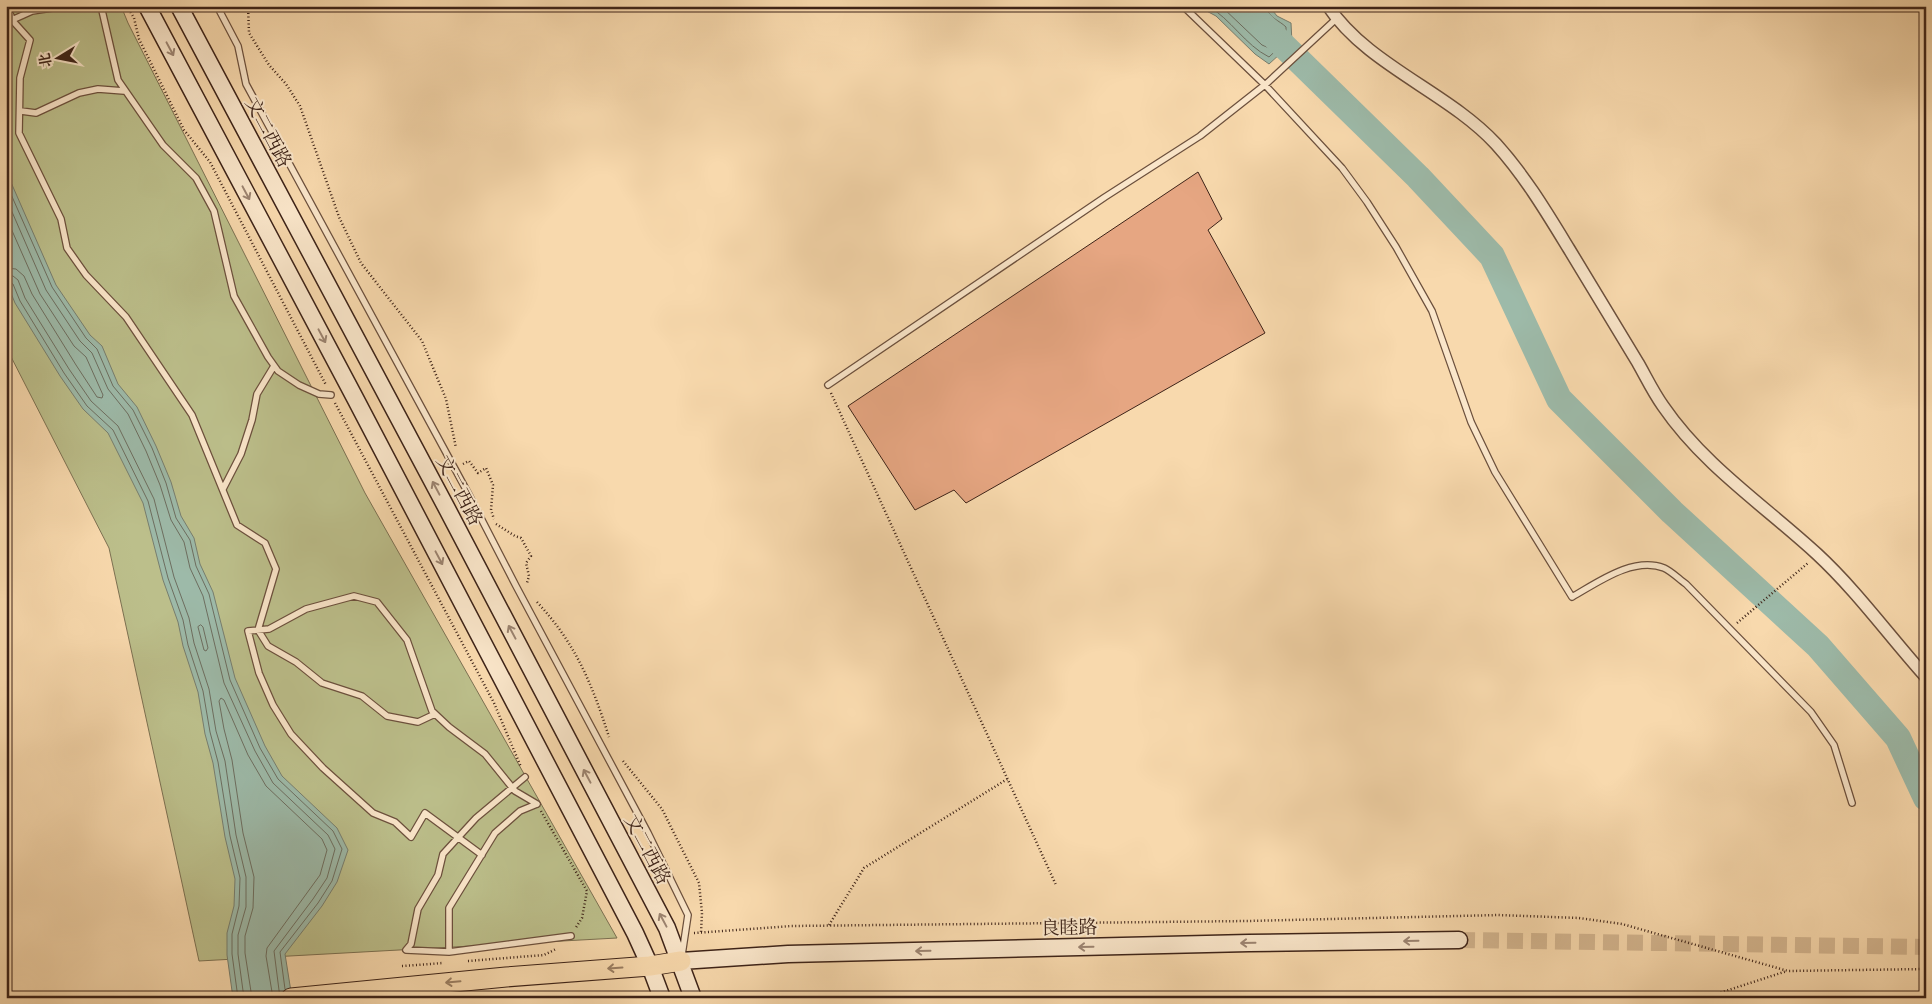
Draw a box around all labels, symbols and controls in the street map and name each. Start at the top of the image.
north arrow [32,32,82,82]
one-way arrow [165,42,175,57]
text: 北 [34,52,56,69]
street label: 文二西路 [239,92,299,172]
one-way arrow [242,185,251,200]
one-way arrow [317,329,327,344]
street label: 文二西路 [430,450,490,530]
one-way arrow [431,481,440,496]
one-way arrow [434,550,444,565]
one-way arrow [507,625,516,640]
one-way arrow [582,769,591,784]
street label: 文二西路 [618,809,678,889]
one-way arrow [657,913,667,928]
street label: 良睦路 [1040,913,1098,941]
one-way arrow [1403,936,1419,946]
one-way arrow [1240,938,1256,948]
one-way arrow [1078,942,1094,952]
one-way arrow [916,946,932,956]
one-way arrow [607,964,623,973]
one-way arrow [445,977,461,987]

